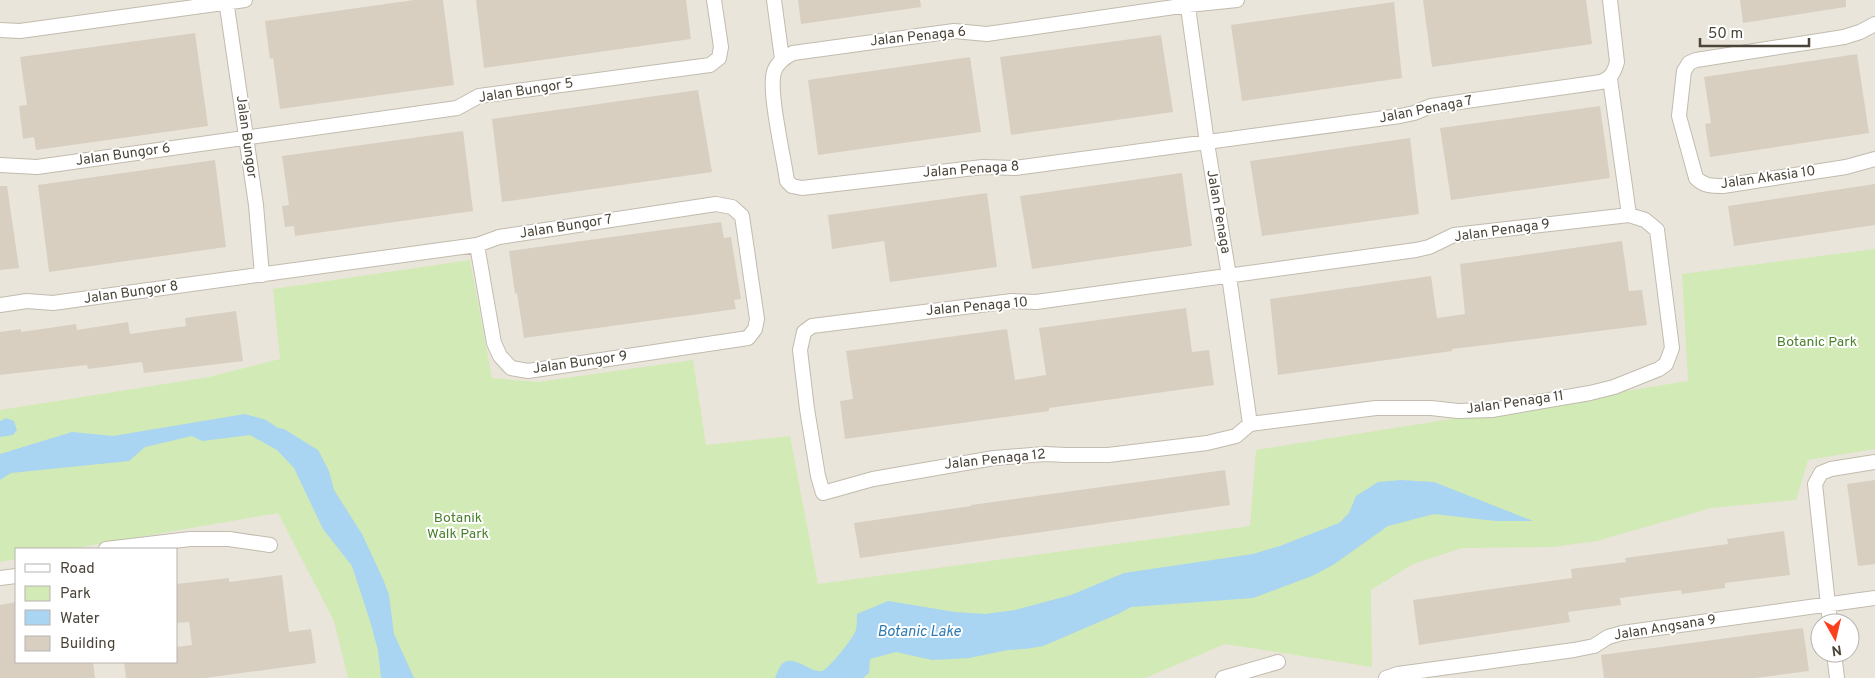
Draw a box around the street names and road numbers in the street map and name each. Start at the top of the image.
street label: Jalan Penaga 6 [869,24,967,50]
street label: Jalan Bungor 5 [477,75,575,107]
street label: Jalan Penaga 7 [1378,93,1474,127]
street label: Jalan Bungor [232,94,260,180]
street label: Jalan Bungor 6 [75,140,171,170]
street label: Jalan Penaga 8 [922,158,1020,182]
street label: Jalan Akasia 10 [1719,163,1817,193]
street label: Jalan Penaga [1202,169,1234,255]
street label: Jalan Bungor 7 [518,211,614,243]
street label: Jalan Penaga 9 [1453,216,1551,246]
street label: Jalan Bungor 8 [83,278,179,308]
street label: Jalan Penaga 10 [925,294,1029,320]
street label: Jalan Bungor 9 [532,348,628,378]
street label: Jalan Penaga 11 [1465,388,1565,418]
street label: Jalan Penaga 12 [943,446,1047,474]
street label: Jalan Angsana 9 [1613,612,1717,644]

